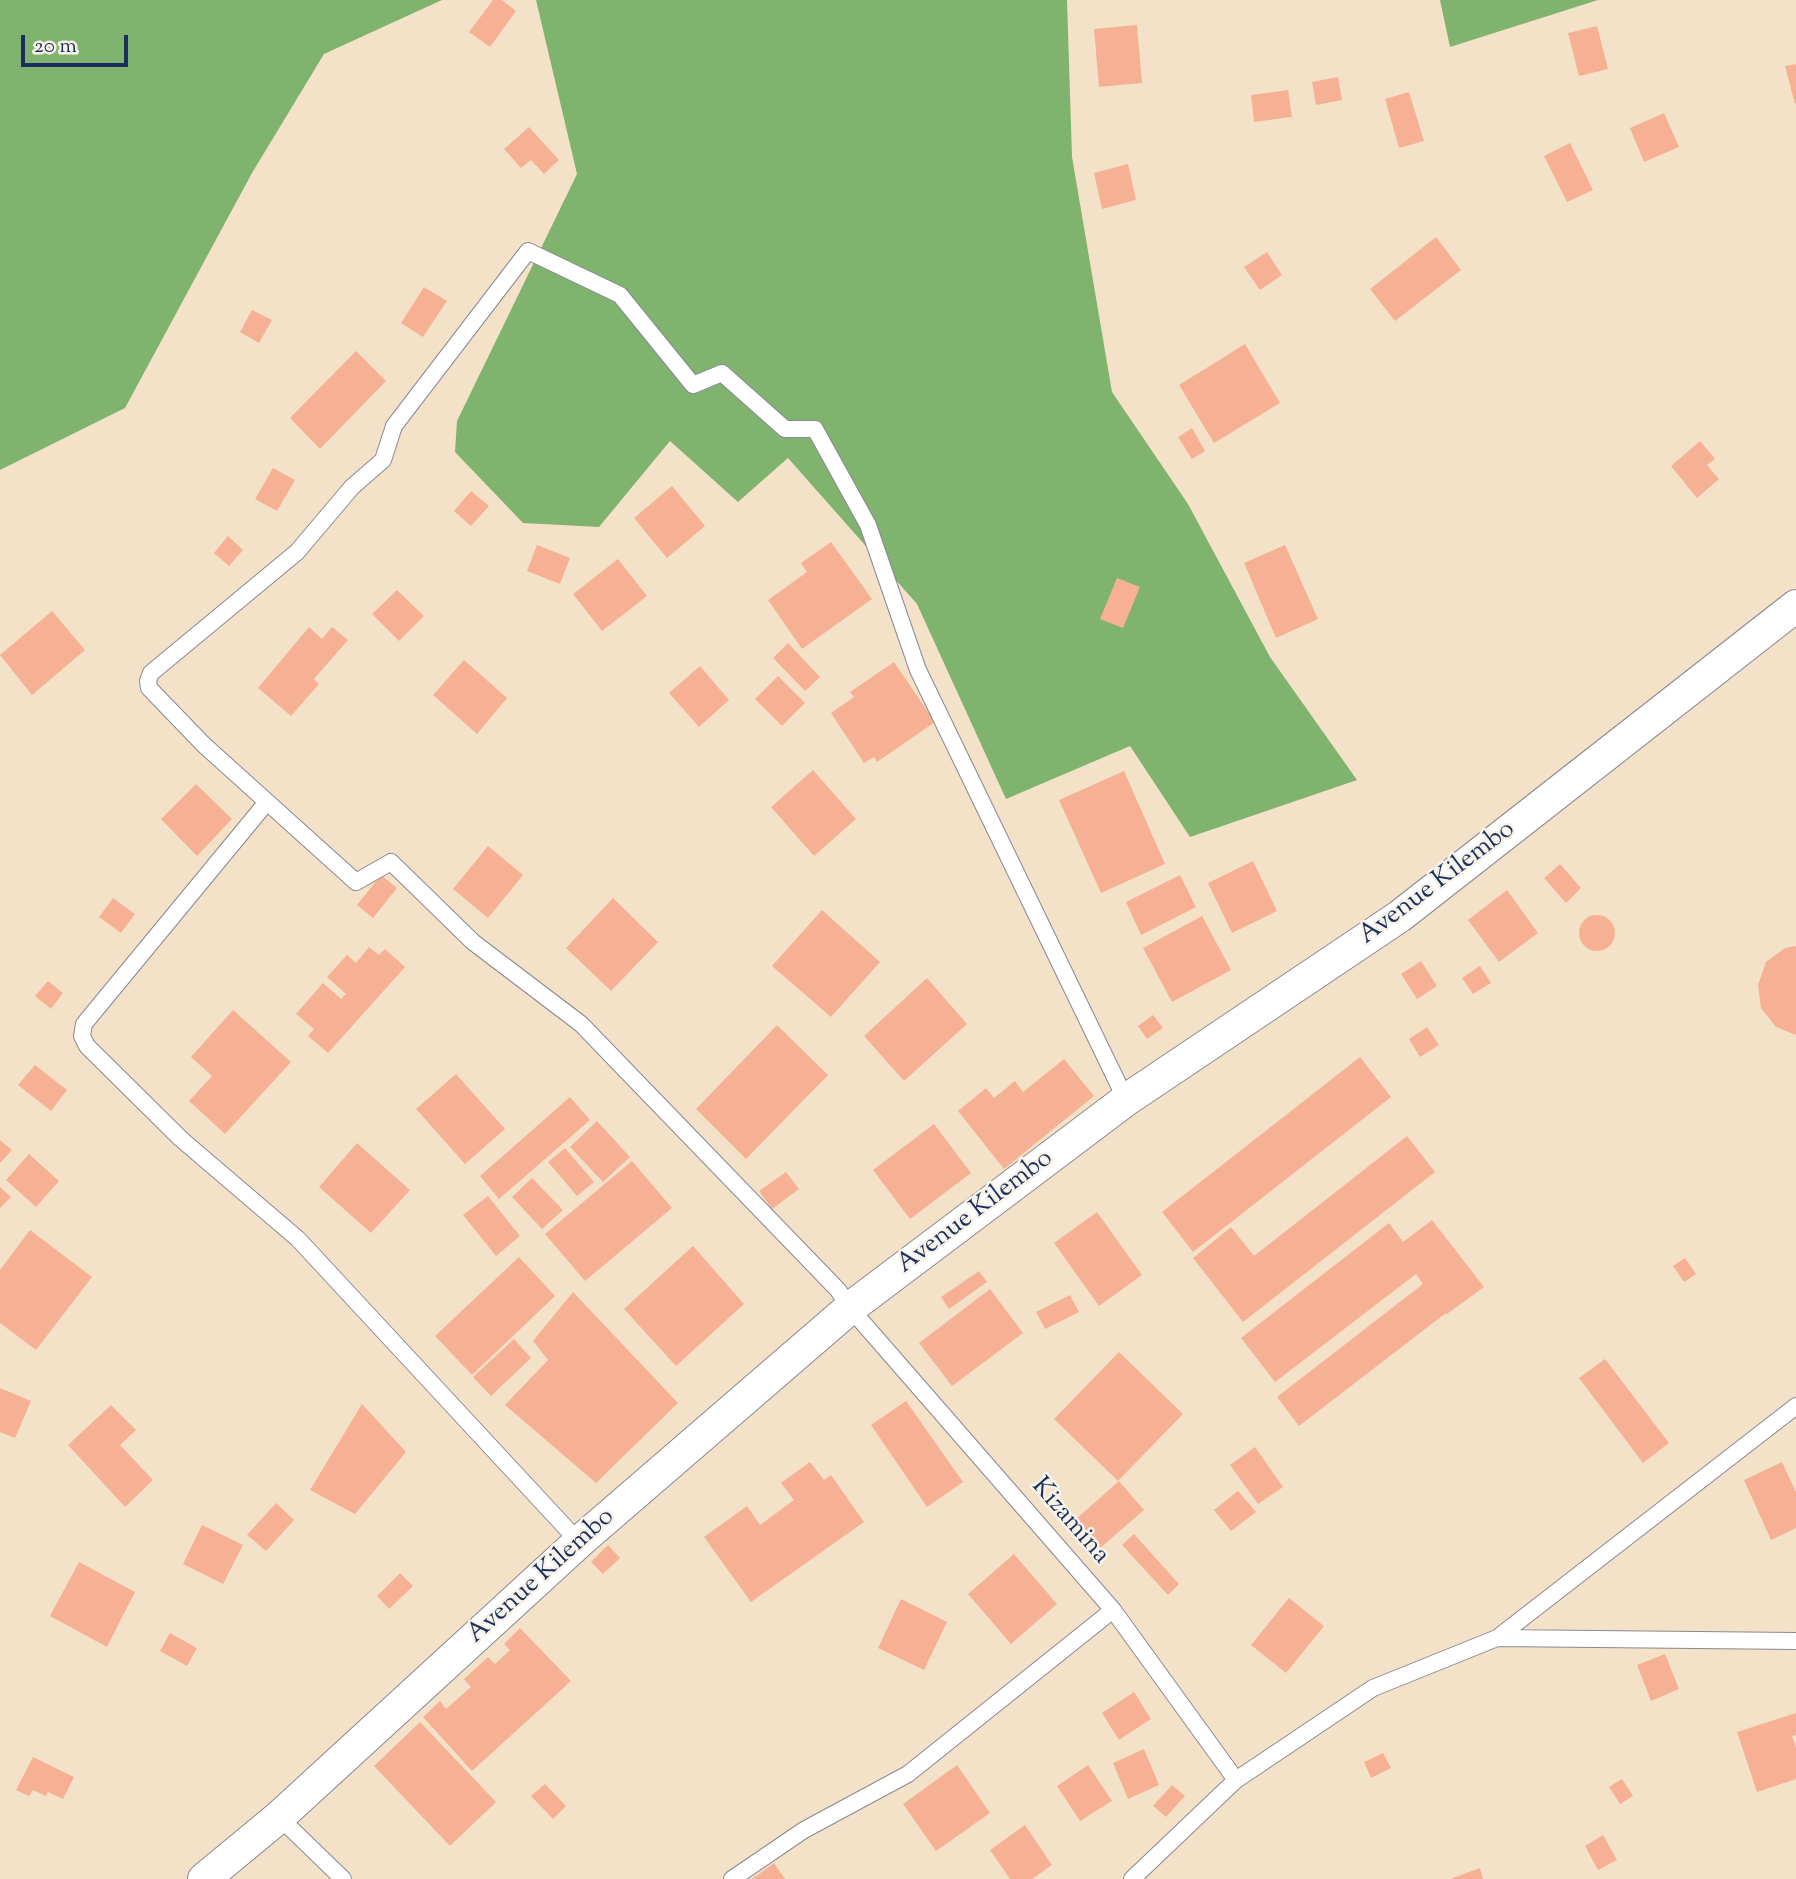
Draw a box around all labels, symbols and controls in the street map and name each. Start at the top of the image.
scale bar [24,21,131,65]
text: 20 m [34,32,77,62]
street label: Avenue Kilembo [1354,815,1522,953]
street label: Avenue Kilembo [892,1144,1060,1282]
street label: Kizamina [1023,1472,1115,1572]
street label: Avenue Kilembo [462,1503,622,1651]

